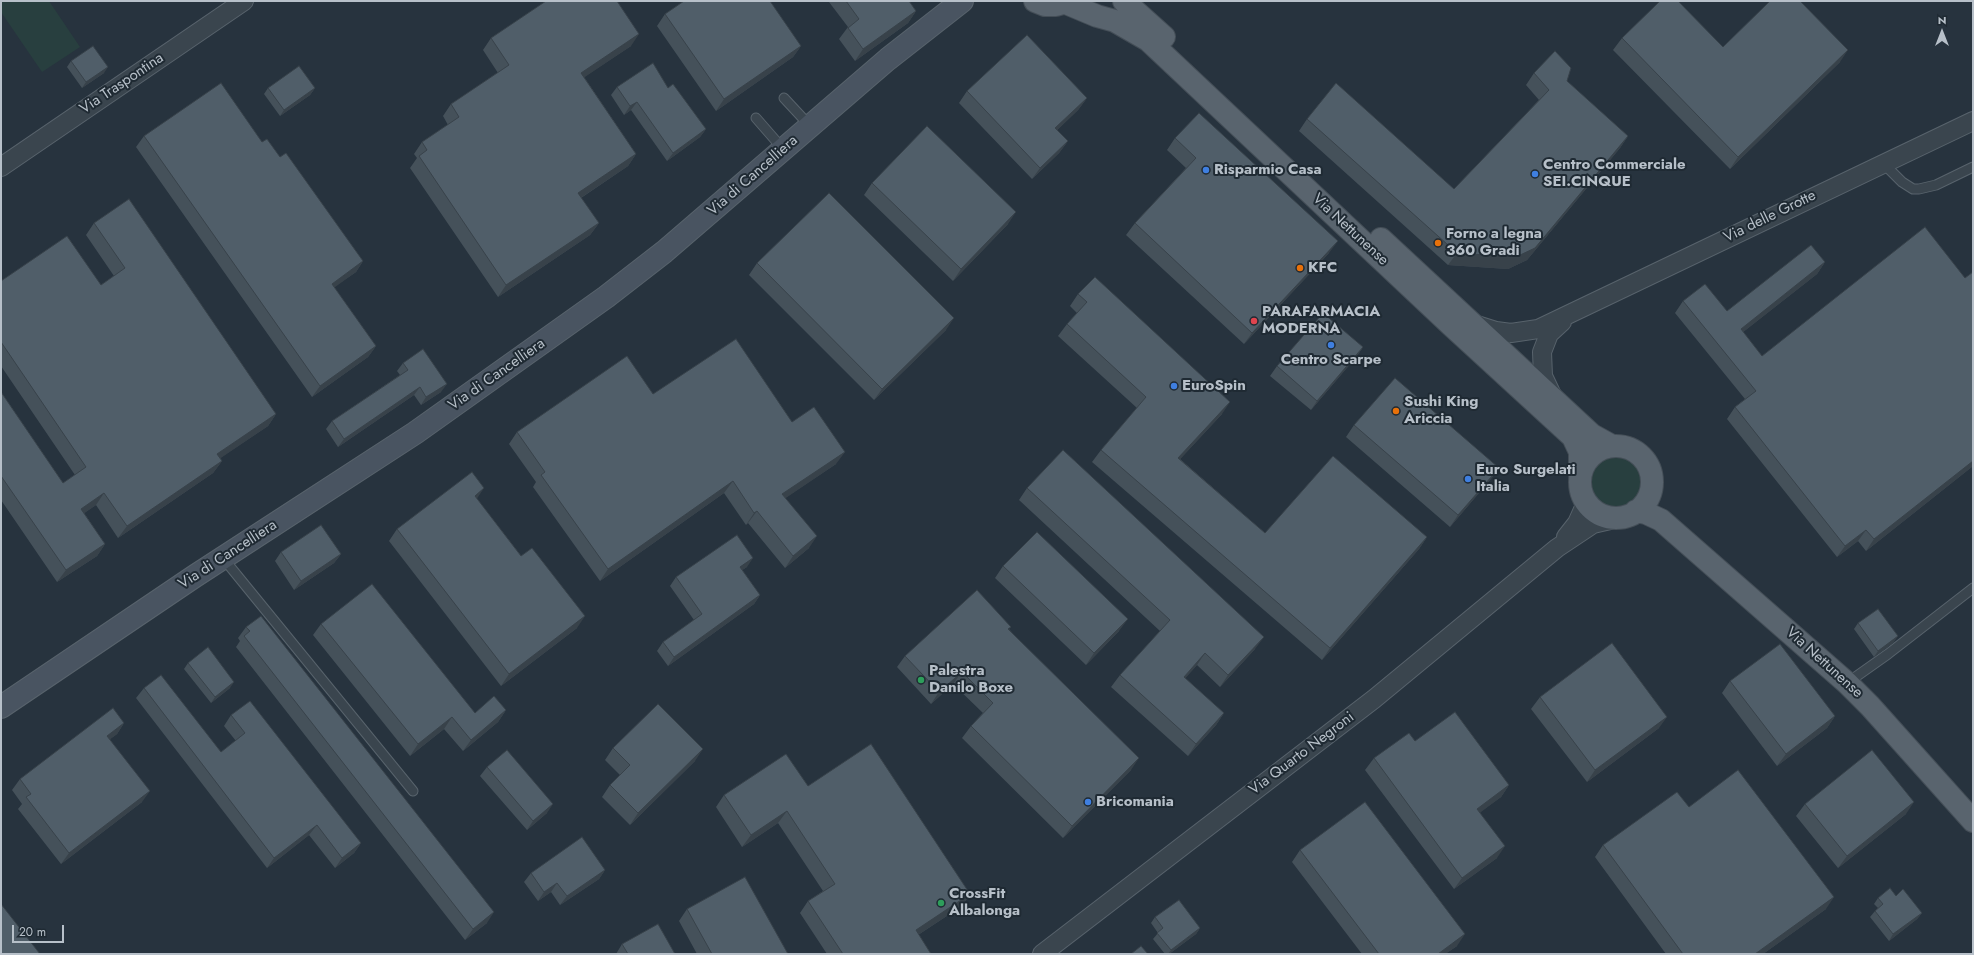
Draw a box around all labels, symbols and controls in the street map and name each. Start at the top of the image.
north arrow [1922,12,1962,52]
text: N [1938,12,1946,28]
street label: Via Traspontina [77,49,167,119]
street label: Via di Cancelliera [704,132,802,220]
place label: Centro Commerciale SEI.CINQUE [1543,156,1686,191]
place label: Risparmio Casa [1214,161,1322,179]
marker: Risparmio Casa [1201,165,1211,175]
marker: Centro Commerciale SEI.CINQUE [1530,169,1540,179]
street label: Via delle Grotte [1721,187,1819,247]
street label: Via Nettunense [1308,190,1392,270]
place label: Forno a legna 360 Gradi [1446,225,1542,260]
marker: Forno a legna 360 Gradi [1433,238,1443,248]
place label: KFC [1308,259,1337,277]
marker: KFC [1295,263,1305,273]
place label: PARAFARMACIA MODERNA [1262,303,1380,338]
marker: PARAFARMACIA MODERNA [1249,316,1259,326]
street label: Via di Cancelliera [445,335,549,415]
marker: Centro Scarpe [1326,340,1336,350]
place label: Centro Scarpe [1281,351,1381,369]
place label: EuroSpin [1182,377,1246,395]
marker: EuroSpin [1169,381,1179,391]
place label: Sushi King Ariccia [1404,393,1478,428]
marker: Sushi King Ariccia [1391,406,1401,416]
place label: Euro Surgelati Italia [1476,461,1576,496]
marker: Euro Surgelati Italia [1463,474,1473,484]
street label: Via di Cancelliera [175,517,281,593]
street label: Via Nettunense [1782,624,1866,702]
place label: Palestra Danilo Boxe [929,662,1013,697]
marker: Palestra Danilo Boxe [916,675,926,685]
street label: Via Quarto Negroni [1246,709,1358,799]
place label: Bricomania [1096,793,1174,811]
marker: Bricomania [1083,797,1093,807]
place label: CrossFit Albalonga [949,885,1020,920]
marker: CrossFit Albalonga [936,898,946,908]
scale bar [14,917,66,943]
text: 20 m [19,923,46,941]

